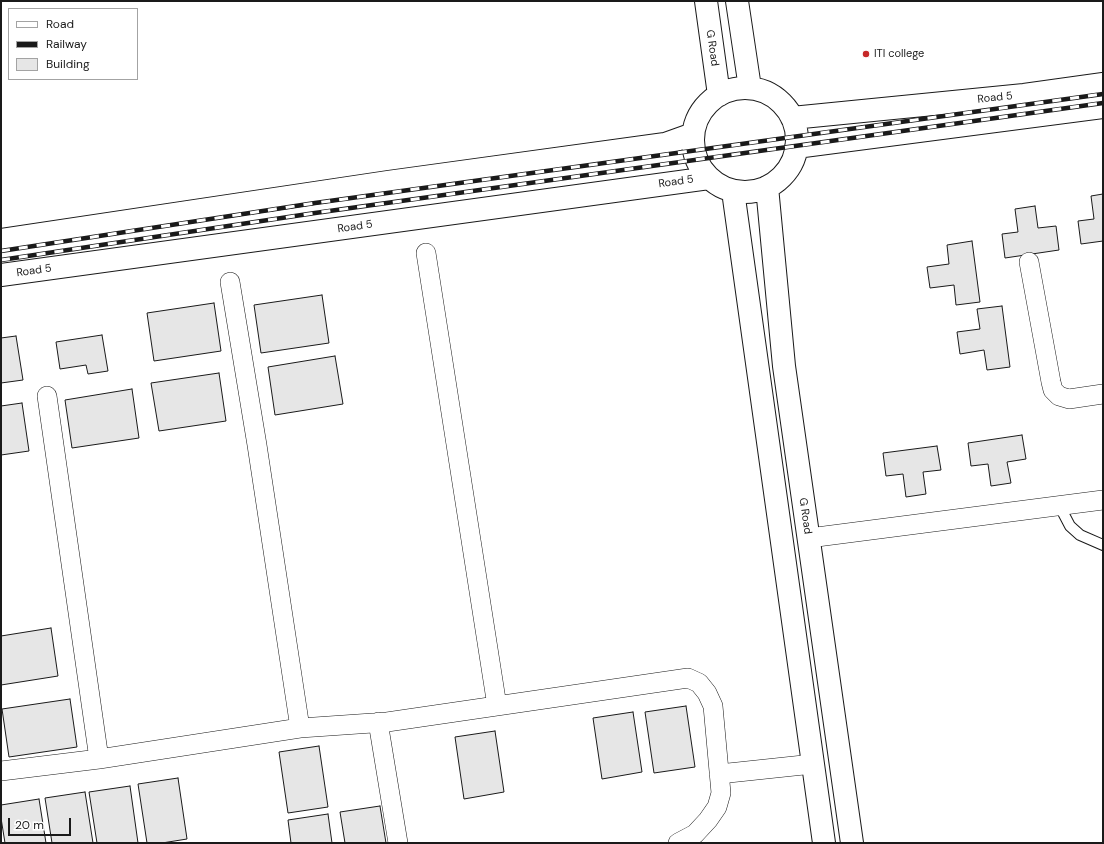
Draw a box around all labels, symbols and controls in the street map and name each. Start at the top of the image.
legend [8,8,138,80]
text: Road [46,16,74,32]
street label: G Road [703,29,721,67]
text: Railway [46,36,87,52]
place label: ITI college [874,47,924,61]
marker: ITI college [861,49,871,59]
text: Building [46,56,90,72]
street label: Road 5 [977,90,1013,106]
street label: Road 5 [658,173,694,191]
street label: Road 5 [337,218,373,236]
street label: Road 5 [16,262,52,280]
street label: G Road [796,497,814,535]
scale bar [10,810,73,836]
text: 20 m [15,817,44,833]

